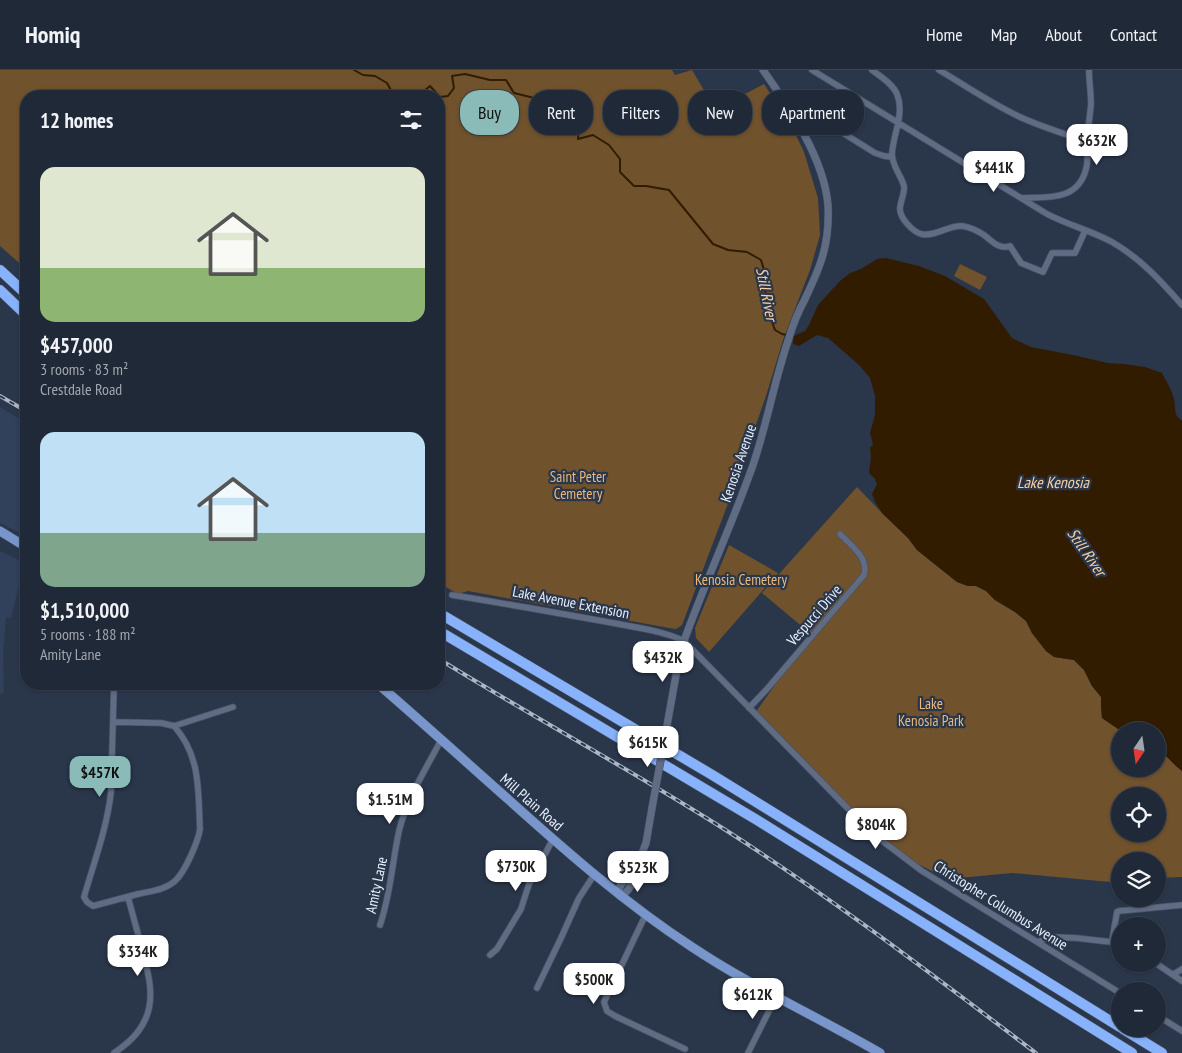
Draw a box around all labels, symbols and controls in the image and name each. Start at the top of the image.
text: Homiq [25,19,80,50]
text: Home [926,23,963,46]
text: Map [991,23,1017,46]
text: About [1045,23,1082,46]
text: Contact [1110,23,1157,46]
chip: Buy [460,90,519,135]
chip: Rent [529,90,593,135]
chip: Filters [603,90,678,135]
chip: New [688,90,752,135]
chip: Apartment [762,90,864,135]
icon: filters [397,106,425,134]
text: 12 homes [40,107,113,134]
pin: $632K [1062,124,1132,166]
text: $632K [1078,130,1116,150]
pin: $441K [959,150,1029,193]
text: $441K [975,157,1013,177]
icon: home [188,199,278,289]
water label: Still River [752,266,782,325]
text: $457,000 [40,332,113,359]
text: 3 rooms · 83 m² [40,359,128,379]
text: Crestdale Road [40,379,122,399]
street label: Kenosia Avenue [716,422,760,504]
icon: home [188,464,278,554]
park label: Saint Peter Cemetery [550,467,607,503]
water label: Lake Kenosia [1017,472,1091,492]
water label: Still River [1063,524,1112,582]
park label: Kenosia Cemetery [695,570,787,589]
street label: Lake Avenue Extension [511,581,631,623]
street label: Vespucci Drive [782,581,846,650]
text: $1,510,000 [40,597,129,624]
text: 5 rooms · 188 m² [40,624,136,644]
pin: $432K [628,640,698,683]
text: Amity Lane [40,644,101,664]
text: $432K [644,647,682,667]
park label: Lake Kenosia Park [898,694,964,730]
north arrow [1111,722,1166,778]
map controls [1111,722,1166,1037]
pin: $615K [613,726,683,768]
text: $615K [629,732,667,752]
pin: $457K [65,756,135,798]
text: $457K [81,762,119,782]
street label: Mill Plain Road [496,769,568,835]
pin: $1.51M [349,782,431,825]
button: locate [1111,787,1166,842]
text: $1.51M [368,789,412,809]
pin: $804K [841,808,911,850]
text: $804K [857,814,895,834]
pin: $730K [481,850,551,892]
pin: $523K [603,850,673,893]
button: layers [1111,852,1166,907]
street label: Amity Lane [361,855,391,915]
text: $730K [497,856,535,876]
street label: Christopher Columbus Avenue [930,856,1072,954]
text: $523K [619,857,657,877]
button: + [1111,917,1166,972]
pin: $334K [103,934,173,977]
text: $334K [119,941,157,961]
pin: $500K [559,962,629,1005]
text: $500K [575,969,613,989]
pin: $612K [718,978,788,1020]
button: − [1111,982,1166,1037]
text: $612K [734,984,772,1004]

